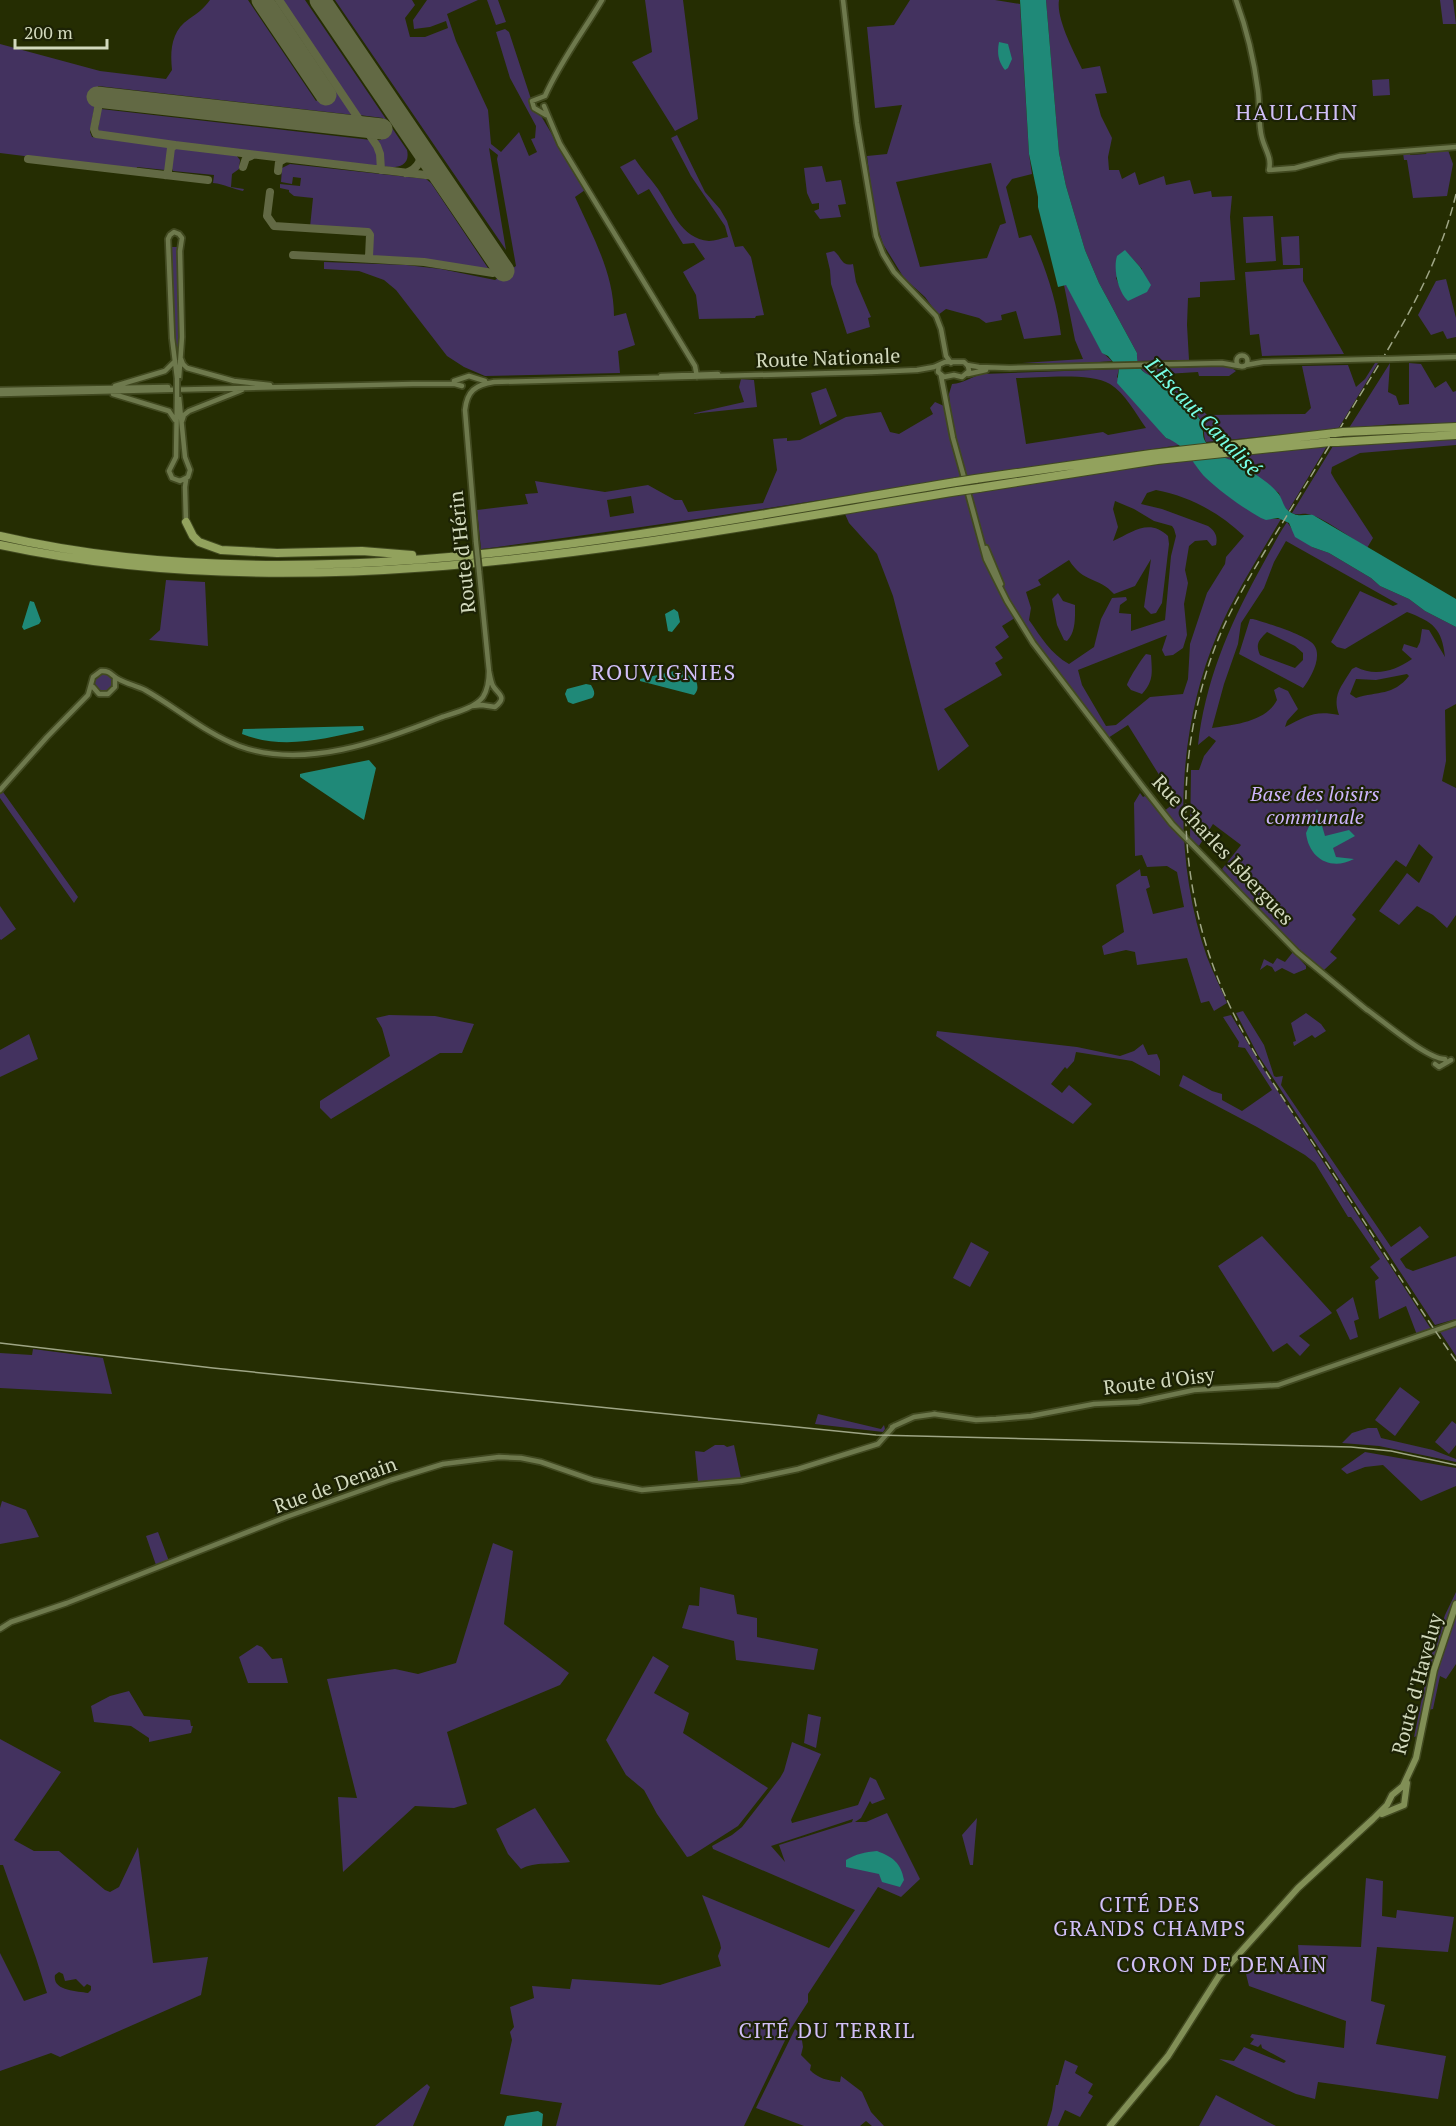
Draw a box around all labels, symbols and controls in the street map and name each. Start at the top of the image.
scale bar [15,12,106,50]
text: 200 m [24,20,73,44]
district label: HAULCHIN [1235,97,1359,126]
street label: Route Nationale [755,341,901,374]
water label: L'Escaut Canalisé [1139,350,1268,482]
street label: Route d'Hérin [442,489,481,615]
district label: ROUVIGNIES [591,657,737,686]
street label: Rue Charles Isbergues [1147,769,1300,931]
park label: Base des loisirs communale [1249,780,1380,830]
street label: Route d'Oisy [1102,1360,1217,1401]
street label: Rue de Denain [269,1450,400,1519]
street label: Route d'Haveluy [1385,1610,1449,1757]
district label: CITÉ DES GRANDS CHAMPS [1053,1890,1247,1942]
district label: CORON DE DENAIN [1116,1950,1328,1978]
district label: CITÉ DU TERRIL [738,2016,916,2044]

